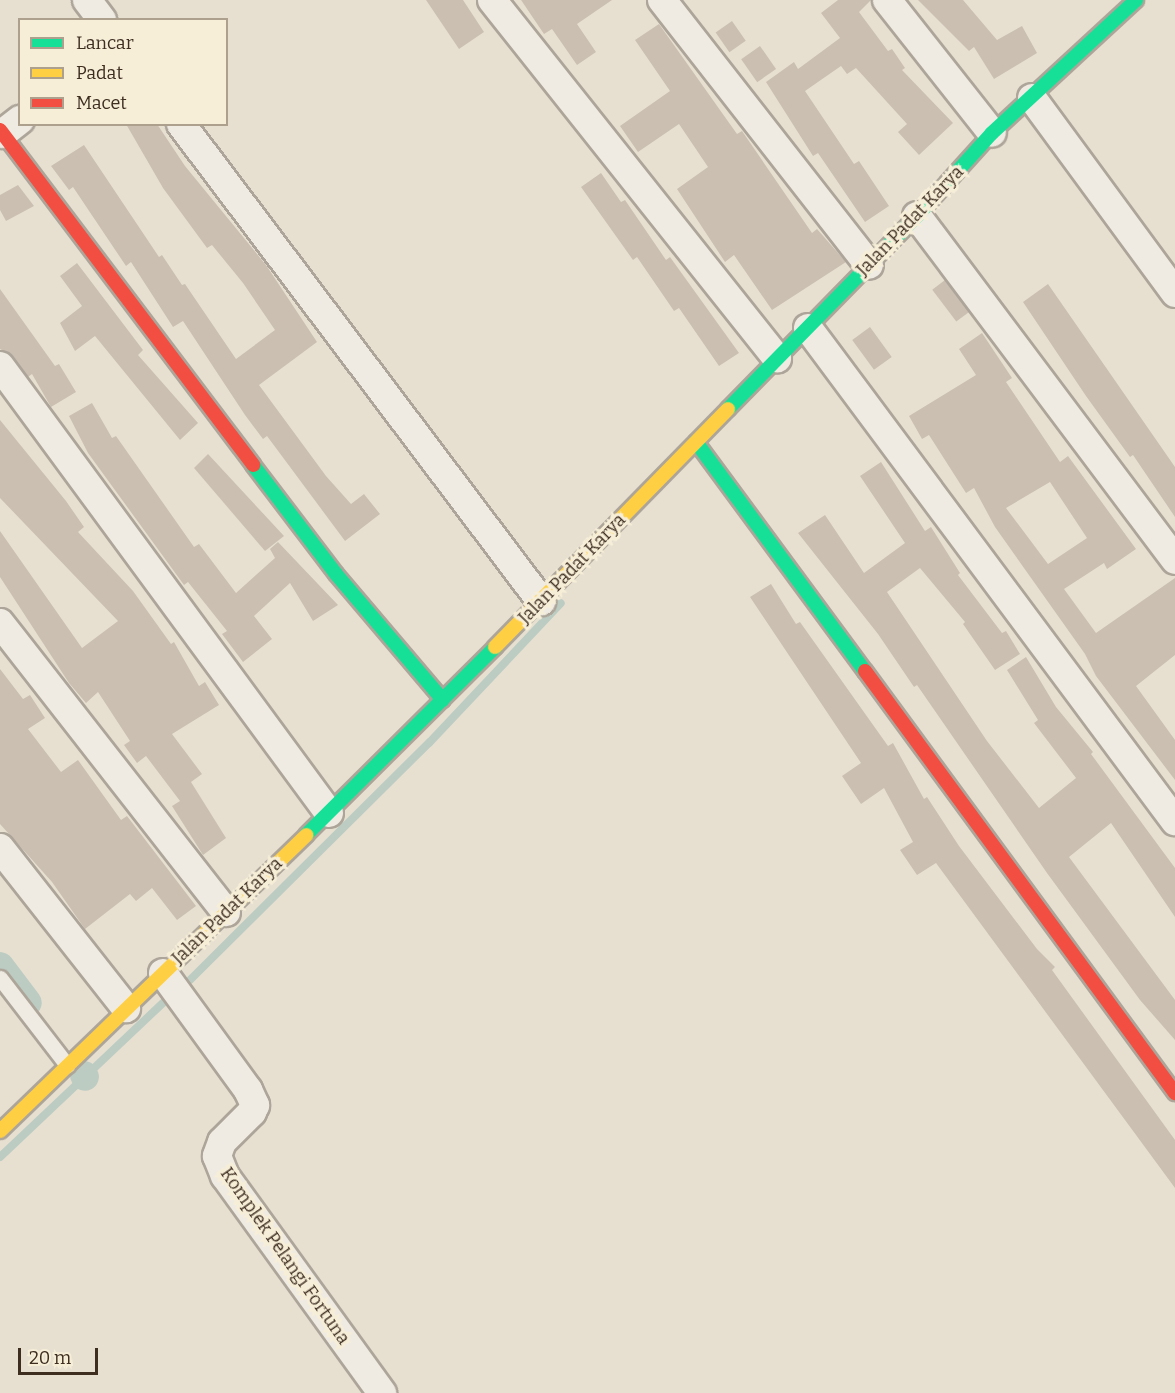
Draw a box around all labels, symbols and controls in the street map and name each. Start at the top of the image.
legend [18,18,228,126]
text: Lancar [76,32,134,54]
text: Padat [76,62,123,84]
text: Macet [76,92,127,114]
street label: Jalan Padat Karya [852,161,968,281]
street label: Jalan Padat Karya [514,509,630,629]
street label: Jalan Padat Karya [167,853,287,969]
street label: Komplek Pelangi Fortuna [216,1163,354,1349]
scale bar [21,1336,100,1374]
text: 20 m [29,1347,71,1369]

